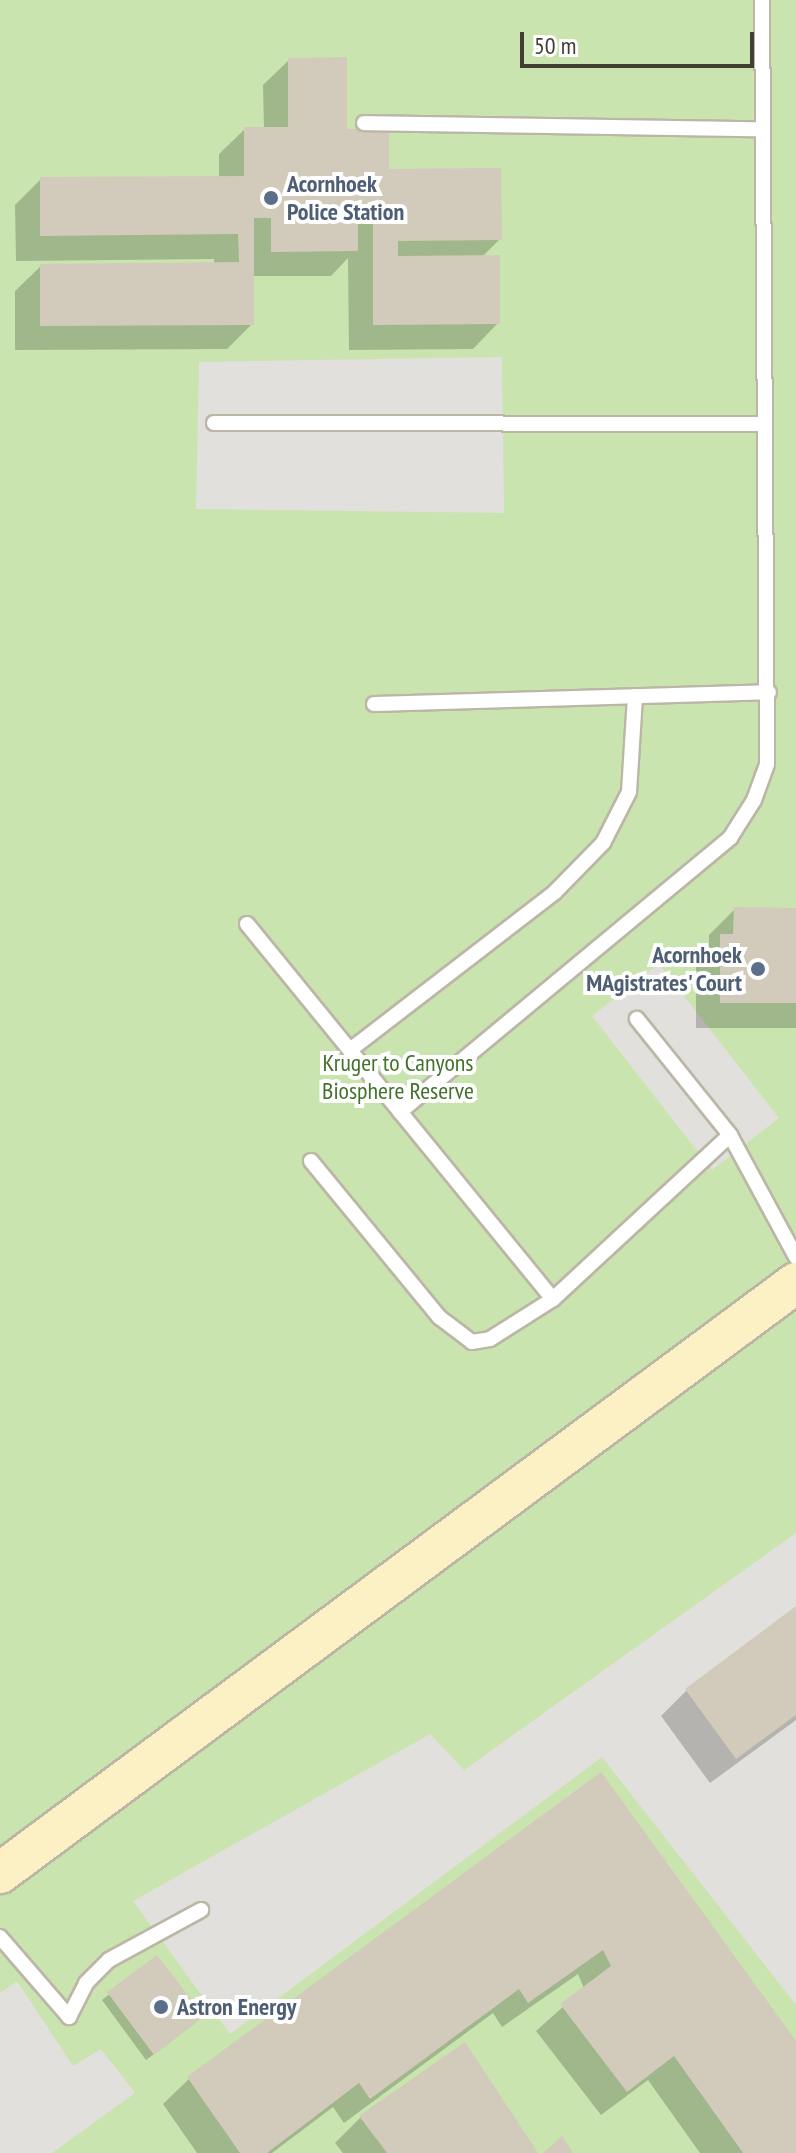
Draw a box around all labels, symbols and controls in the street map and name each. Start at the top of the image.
scale bar [524,16,758,66]
text: 50 m [534,30,576,61]
place label: Acornhoek Police Station [287,170,404,226]
marker: Acornhoek Police Station [262,189,280,207]
place label: Acornhoek MAgistrates' Court [584,941,742,997]
marker: Acornhoek MAgistrates' Court [749,960,767,978]
park label: Kruger to Canyons Biosphere Reserve [322,1049,474,1105]
place label: Astron Energy [177,1993,296,2021]
marker: Astron Energy [152,1998,170,2016]

